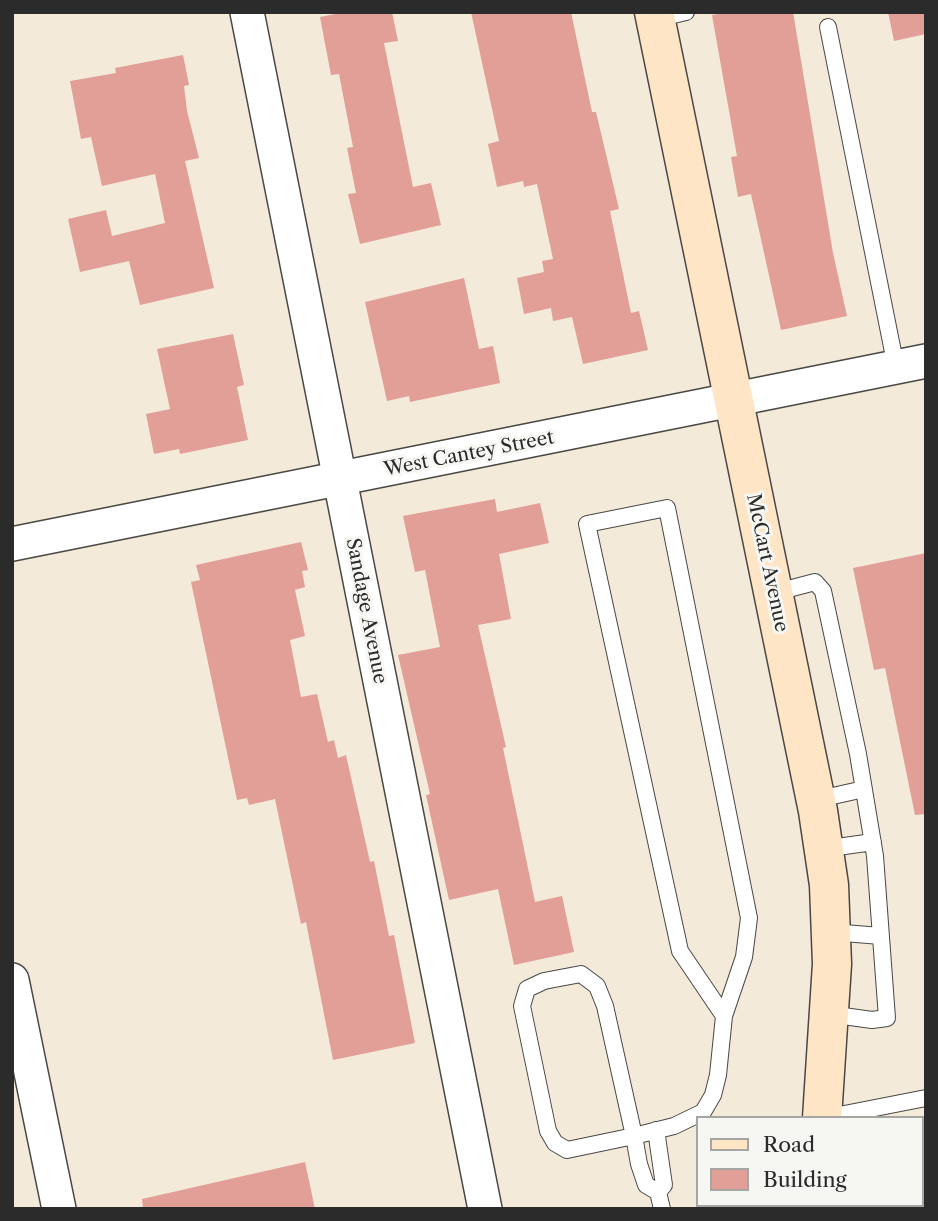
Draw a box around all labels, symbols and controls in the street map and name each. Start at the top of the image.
street label: West Cantey Street [382,426,556,482]
street label: McCart Avenue [741,492,793,634]
street label: Sandage Avenue [341,536,391,686]
legend [696,1116,924,1207]
text: Road [763,1132,815,1157]
text: Building [763,1167,847,1192]

